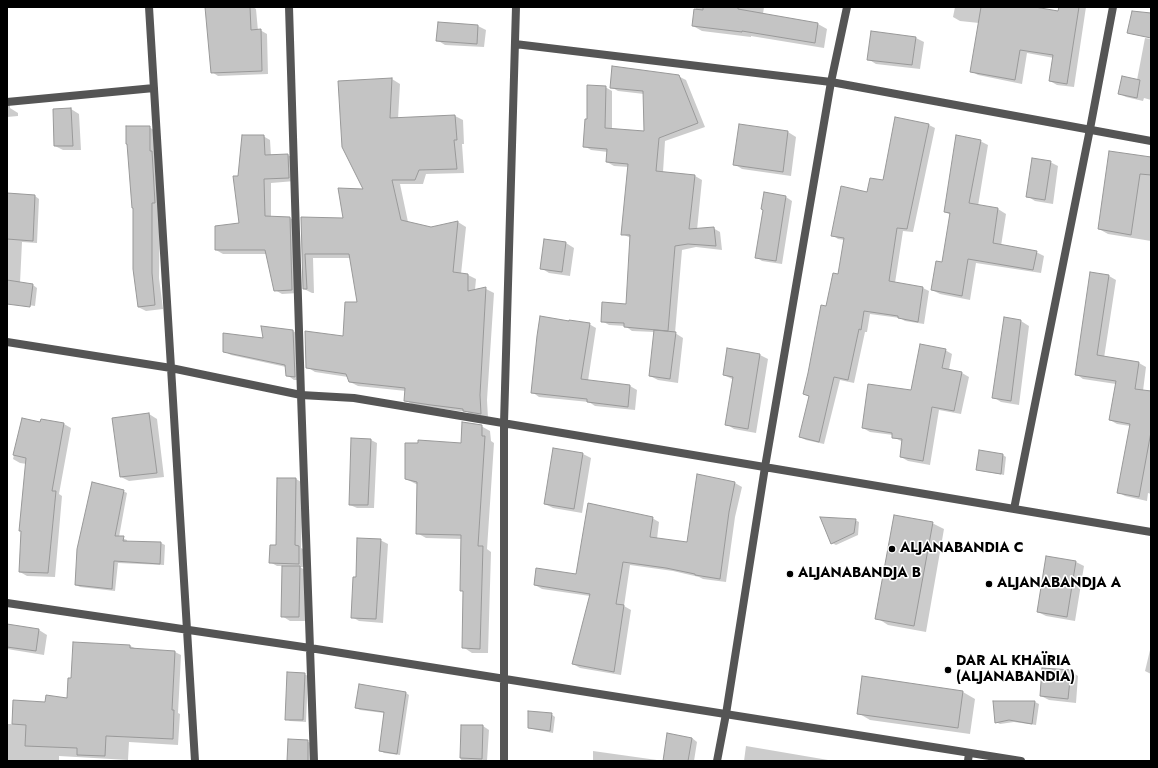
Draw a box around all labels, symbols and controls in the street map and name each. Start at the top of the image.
place label: ALJANABANDIA C [900,541,1024,557]
marker: ALJANABANDIA C [887,544,897,554]
place label: ALJANABANDJA B [798,566,921,582]
marker: ALJANABANDJA B [785,569,795,579]
place label: ALJANABANDJA A [997,576,1121,592]
marker: ALJANABANDJA A [984,579,994,589]
place label: DAR AL KHAÏRIA (ALJANABANDIA) [956,654,1075,686]
marker: DAR AL KHAÏRIA (ALJANABANDIA) [943,665,953,675]

